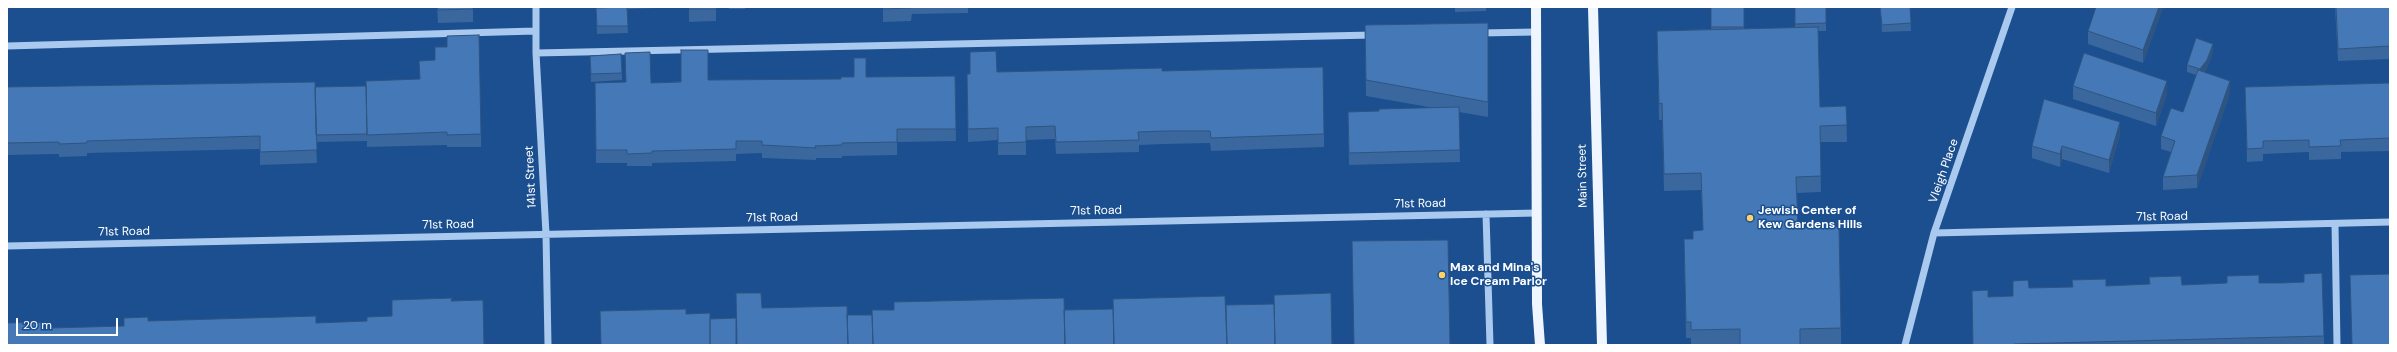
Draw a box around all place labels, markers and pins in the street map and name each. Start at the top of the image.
place label: Jewish Center of Kew Gardens Hills [1758,204,1862,232]
marker: Jewish Center of Kew Gardens Hills [1745,213,1755,223]
place label: Max and Mina's Ice Cream Parlor [1450,261,1547,289]
marker: Max and Mina's Ice Cream Parlor [1437,270,1447,280]

